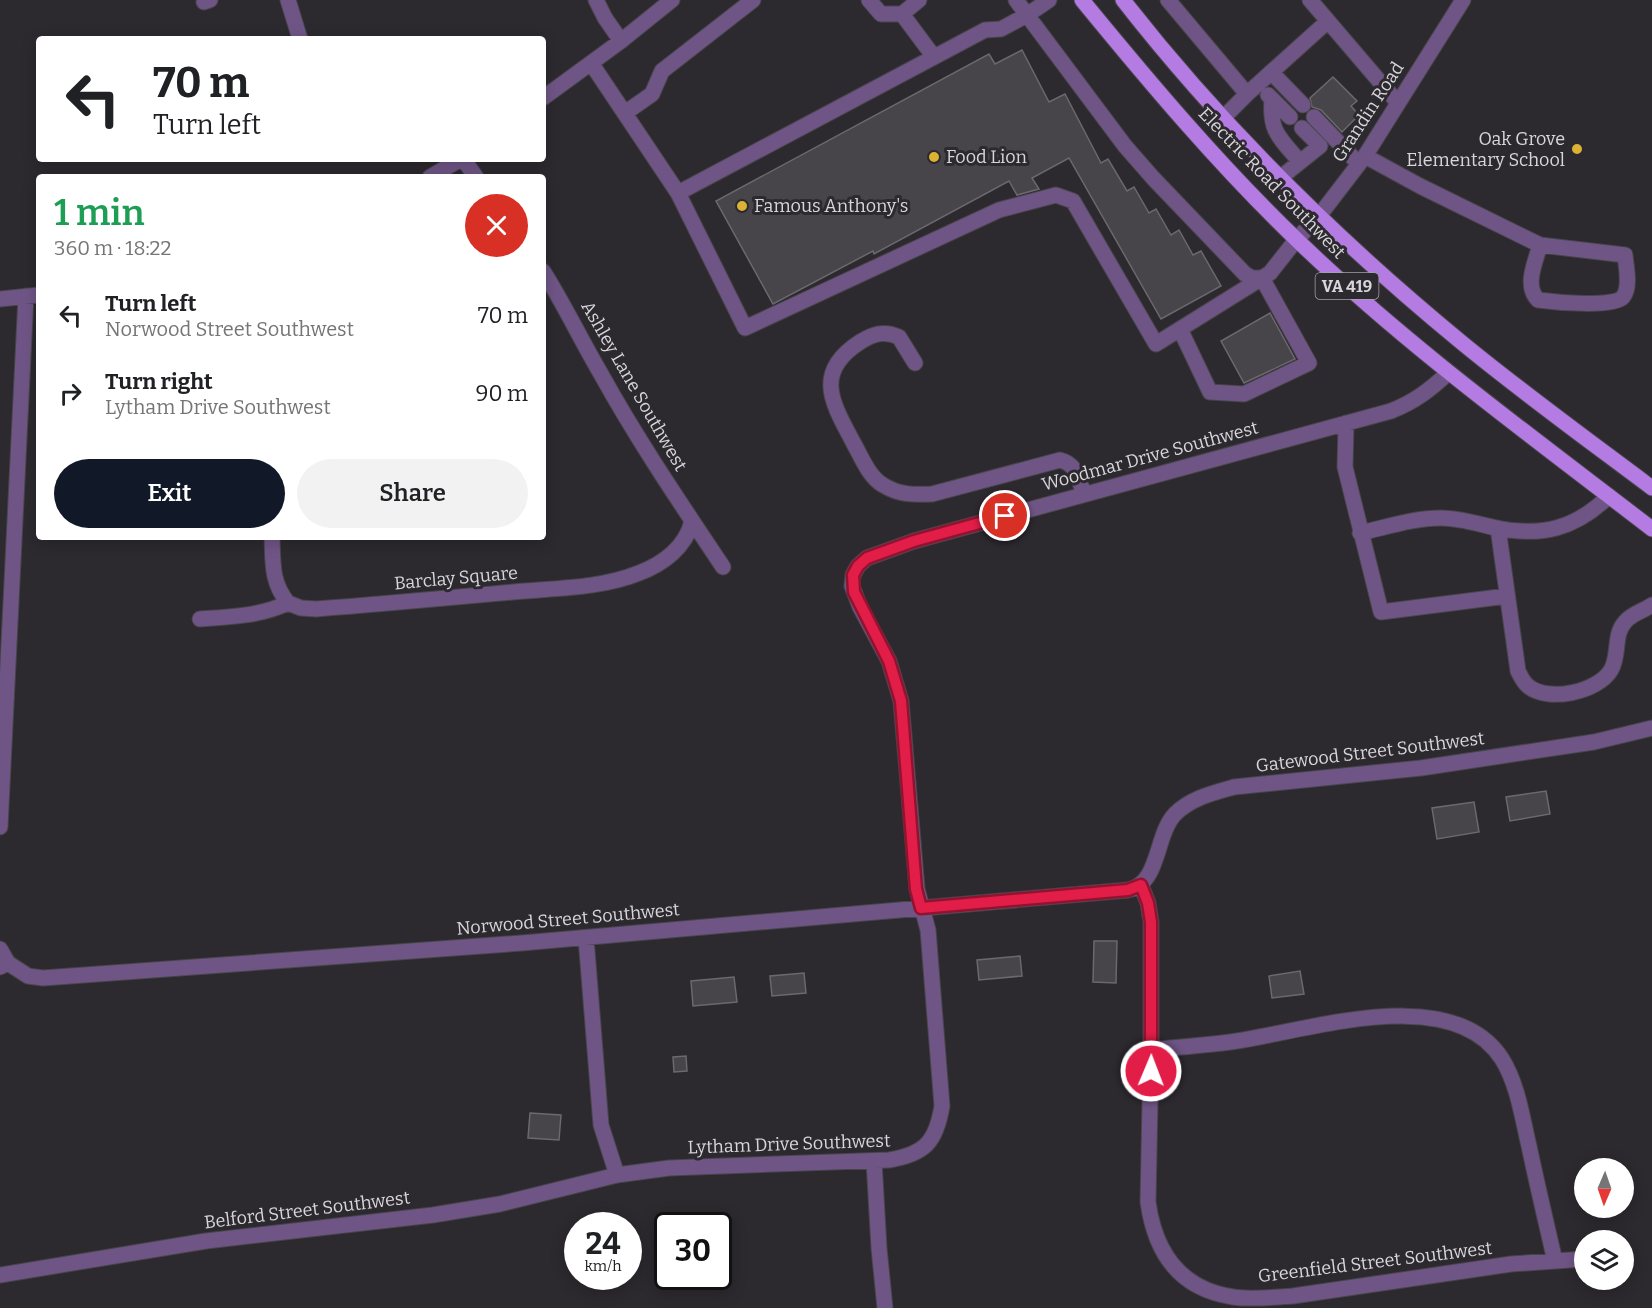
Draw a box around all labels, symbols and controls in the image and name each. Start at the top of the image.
street label: Grandin Road [1327,57,1409,166]
text: 70 m [153,58,249,108]
icon: left [54,60,132,138]
street label: Electric Road Southwest [1194,103,1350,264]
text: Turn left [153,109,261,141]
place label: Oak Grove Elementary School [1406,128,1565,171]
marker: Oak Grove Elementary School [1570,142,1584,156]
place label: Food Lion [946,146,1028,168]
marker: Food Lion [927,150,941,164]
text: 1 min [54,191,145,235]
button: close [465,194,528,257]
place label: Famous Anthony's [754,195,908,217]
marker: Famous Anthony's [735,199,749,213]
text: 360 m · 18:22 [54,236,171,260]
road number: VA 419 [1316,273,1378,299]
text: Turn left [105,290,197,317]
street label: Ashley Lane Southwest [576,297,692,475]
icon: left [54,299,87,332]
text: 70 m [478,302,528,329]
text: Norwood Street Southwest [105,317,354,341]
text: Turn right [105,368,213,395]
icon: right [54,377,87,410]
text: 90 m [476,380,528,407]
text: Lytham Drive Southwest [105,395,331,419]
street label: Woodmar Drive Southwest [1039,416,1261,496]
button: Exit [54,459,285,528]
button: Share [297,459,528,528]
pin [979,490,1030,541]
icon: arrive [988,499,1021,532]
street label: Barclay Square [393,562,519,594]
street label: Gatewood Street Southwest [1254,727,1486,777]
street label: Norwood Street Southwest [455,898,681,940]
position arrow [1119,1039,1183,1103]
street label: Lytham Drive Southwest [687,1129,891,1159]
north arrow [1574,1158,1634,1218]
map controls [1574,1158,1634,1290]
street label: Belford Street Southwest [203,1186,412,1234]
speed limit sign: 30 [654,1212,732,1290]
text: 24 [585,1226,621,1262]
button: layers [1574,1230,1634,1290]
street label: Greenfield Street Southwest [1257,1237,1494,1287]
text: km/h [584,1257,622,1275]

